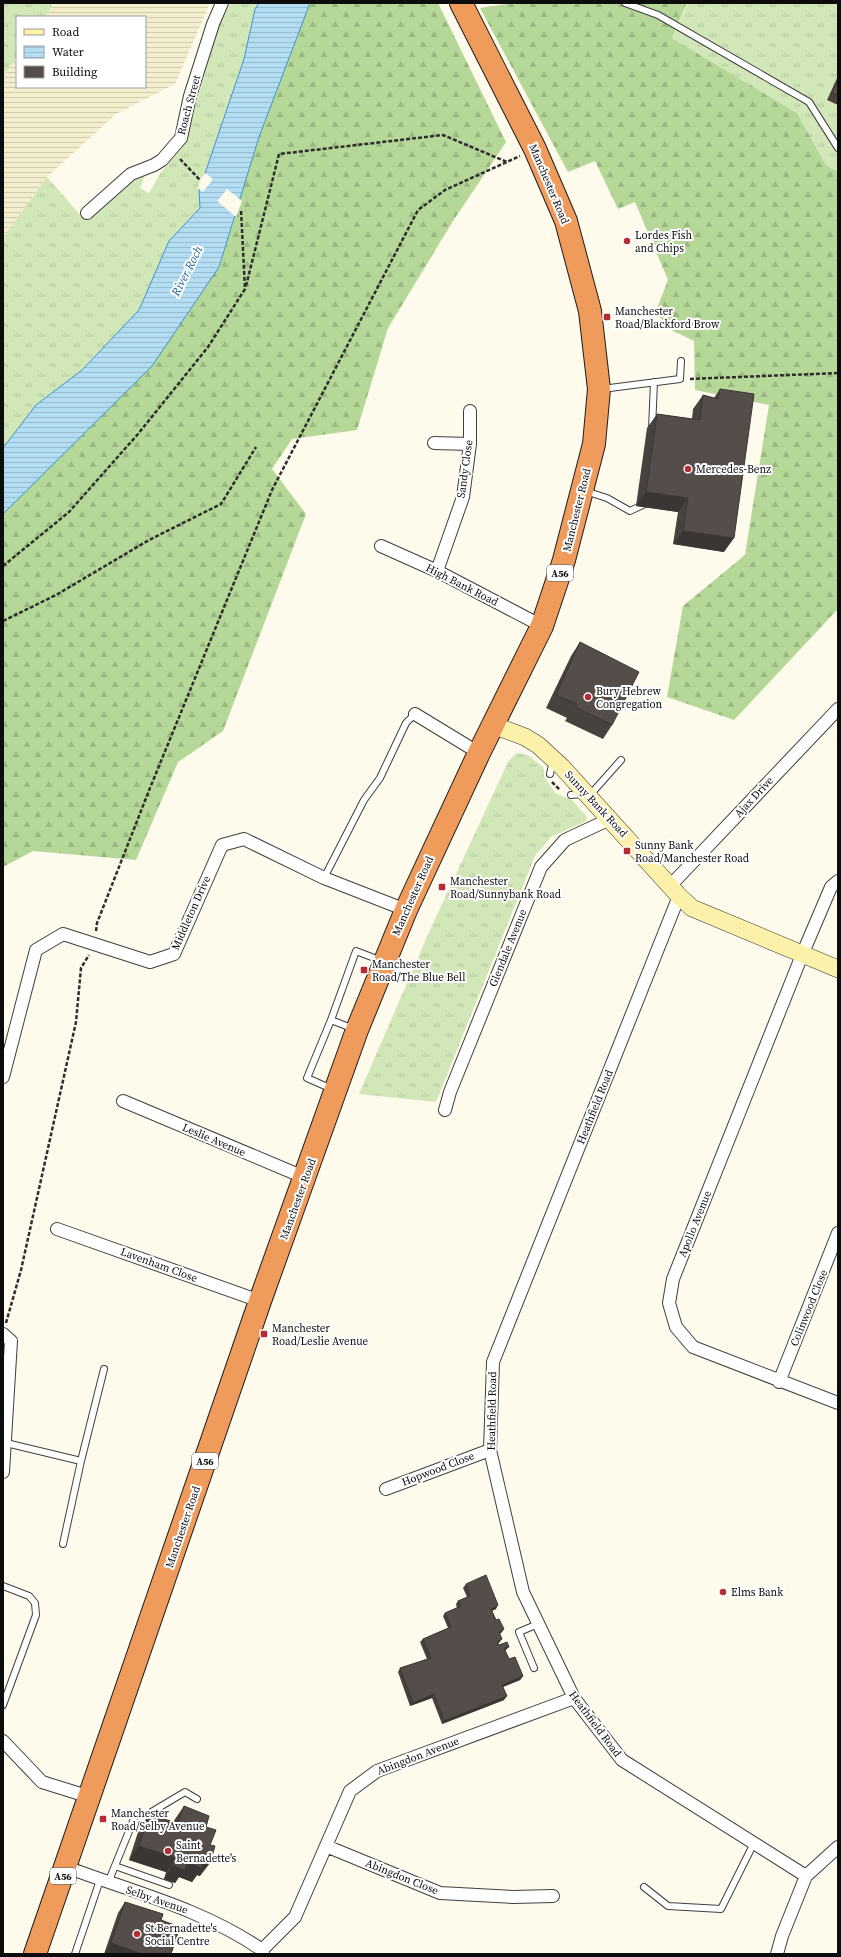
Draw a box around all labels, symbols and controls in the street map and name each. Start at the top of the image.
legend [16,16,146,88]
text: Road [52,24,79,40]
text: Water [52,44,84,60]
text: Building [52,64,97,80]
street label: Roach Street [174,73,204,137]
street label: Manchester Road [525,142,573,227]
place label: Lordes Fish and Chips [635,228,693,256]
marker: Lordes Fish and Chips [622,236,632,246]
water label: River Roch [167,243,207,300]
place label: Manchester Road/Blackford Brow [615,304,720,332]
marker: Manchester Road/Blackford Brow [602,312,612,322]
street label: Sandy Close [453,438,477,499]
place label: Mercedes-Benz [696,462,771,477]
marker: Mercedes-Benz [683,464,693,474]
street label: Manchester Road [559,466,595,553]
street label: High Bank Road [423,560,501,610]
road number: A56 [547,565,573,581]
place label: Bury Hebrew Congregation [596,684,662,712]
marker: Bury Hebrew Congregation [583,692,593,702]
street label: Sunny Bank Road [561,768,631,841]
street label: Ajax Drive [731,773,777,821]
place label: Sunny Bank Road/Manchester Road [635,838,750,866]
marker: Sunny Bank Road/Manchester Road [622,846,632,856]
street label: Manchester Road [389,853,438,938]
street label: Middleton Drive [168,873,214,953]
place label: Manchester Road/Sunnybank Road [450,874,562,902]
marker: Manchester Road/Sunnybank Road [437,882,447,892]
street label: Glendale Avenue [486,907,531,989]
place label: Manchester Road/The Blue Bell [372,957,465,985]
marker: Manchester Road/The Blue Bell [359,965,369,975]
street label: Heathfield Road [573,1067,617,1146]
street label: Leslie Avenue [180,1120,248,1160]
street label: Manchester Road [276,1156,320,1242]
street label: Apollo Avenue [675,1188,715,1260]
street label: Lavenham Close [118,1244,200,1286]
street label: Colinwood Close [787,1267,831,1349]
place label: Manchester Road/Leslie Avenue [272,1321,369,1349]
marker: Manchester Road/Leslie Avenue [259,1329,269,1339]
street label: Heathfield Road [484,1371,500,1451]
street label: Hopwood Close [400,1448,477,1490]
road number: A56 [192,1453,218,1469]
street label: Manchester Road [162,1483,204,1570]
place label: Elms Bank [731,1585,784,1600]
marker: Elms Bank [718,1587,728,1597]
street label: Heathfield Road [565,1688,625,1761]
street label: Abingdon Avenue [375,1733,462,1779]
place label: Manchester Road/Selby Avenue [111,1806,205,1834]
marker: Manchester Road/Selby Avenue [98,1814,108,1824]
place label: Saint Bernadette's [176,1838,237,1866]
marker: Saint Bernadette's [163,1846,173,1856]
street label: Abingdon Close [363,1856,441,1899]
road number: A56 [50,1868,76,1884]
street label: Selby Avenue [124,1882,191,1918]
place label: St Bernadette's Social Centre [145,1921,217,1949]
marker: St Bernadette's Social Centre [132,1929,142,1939]

